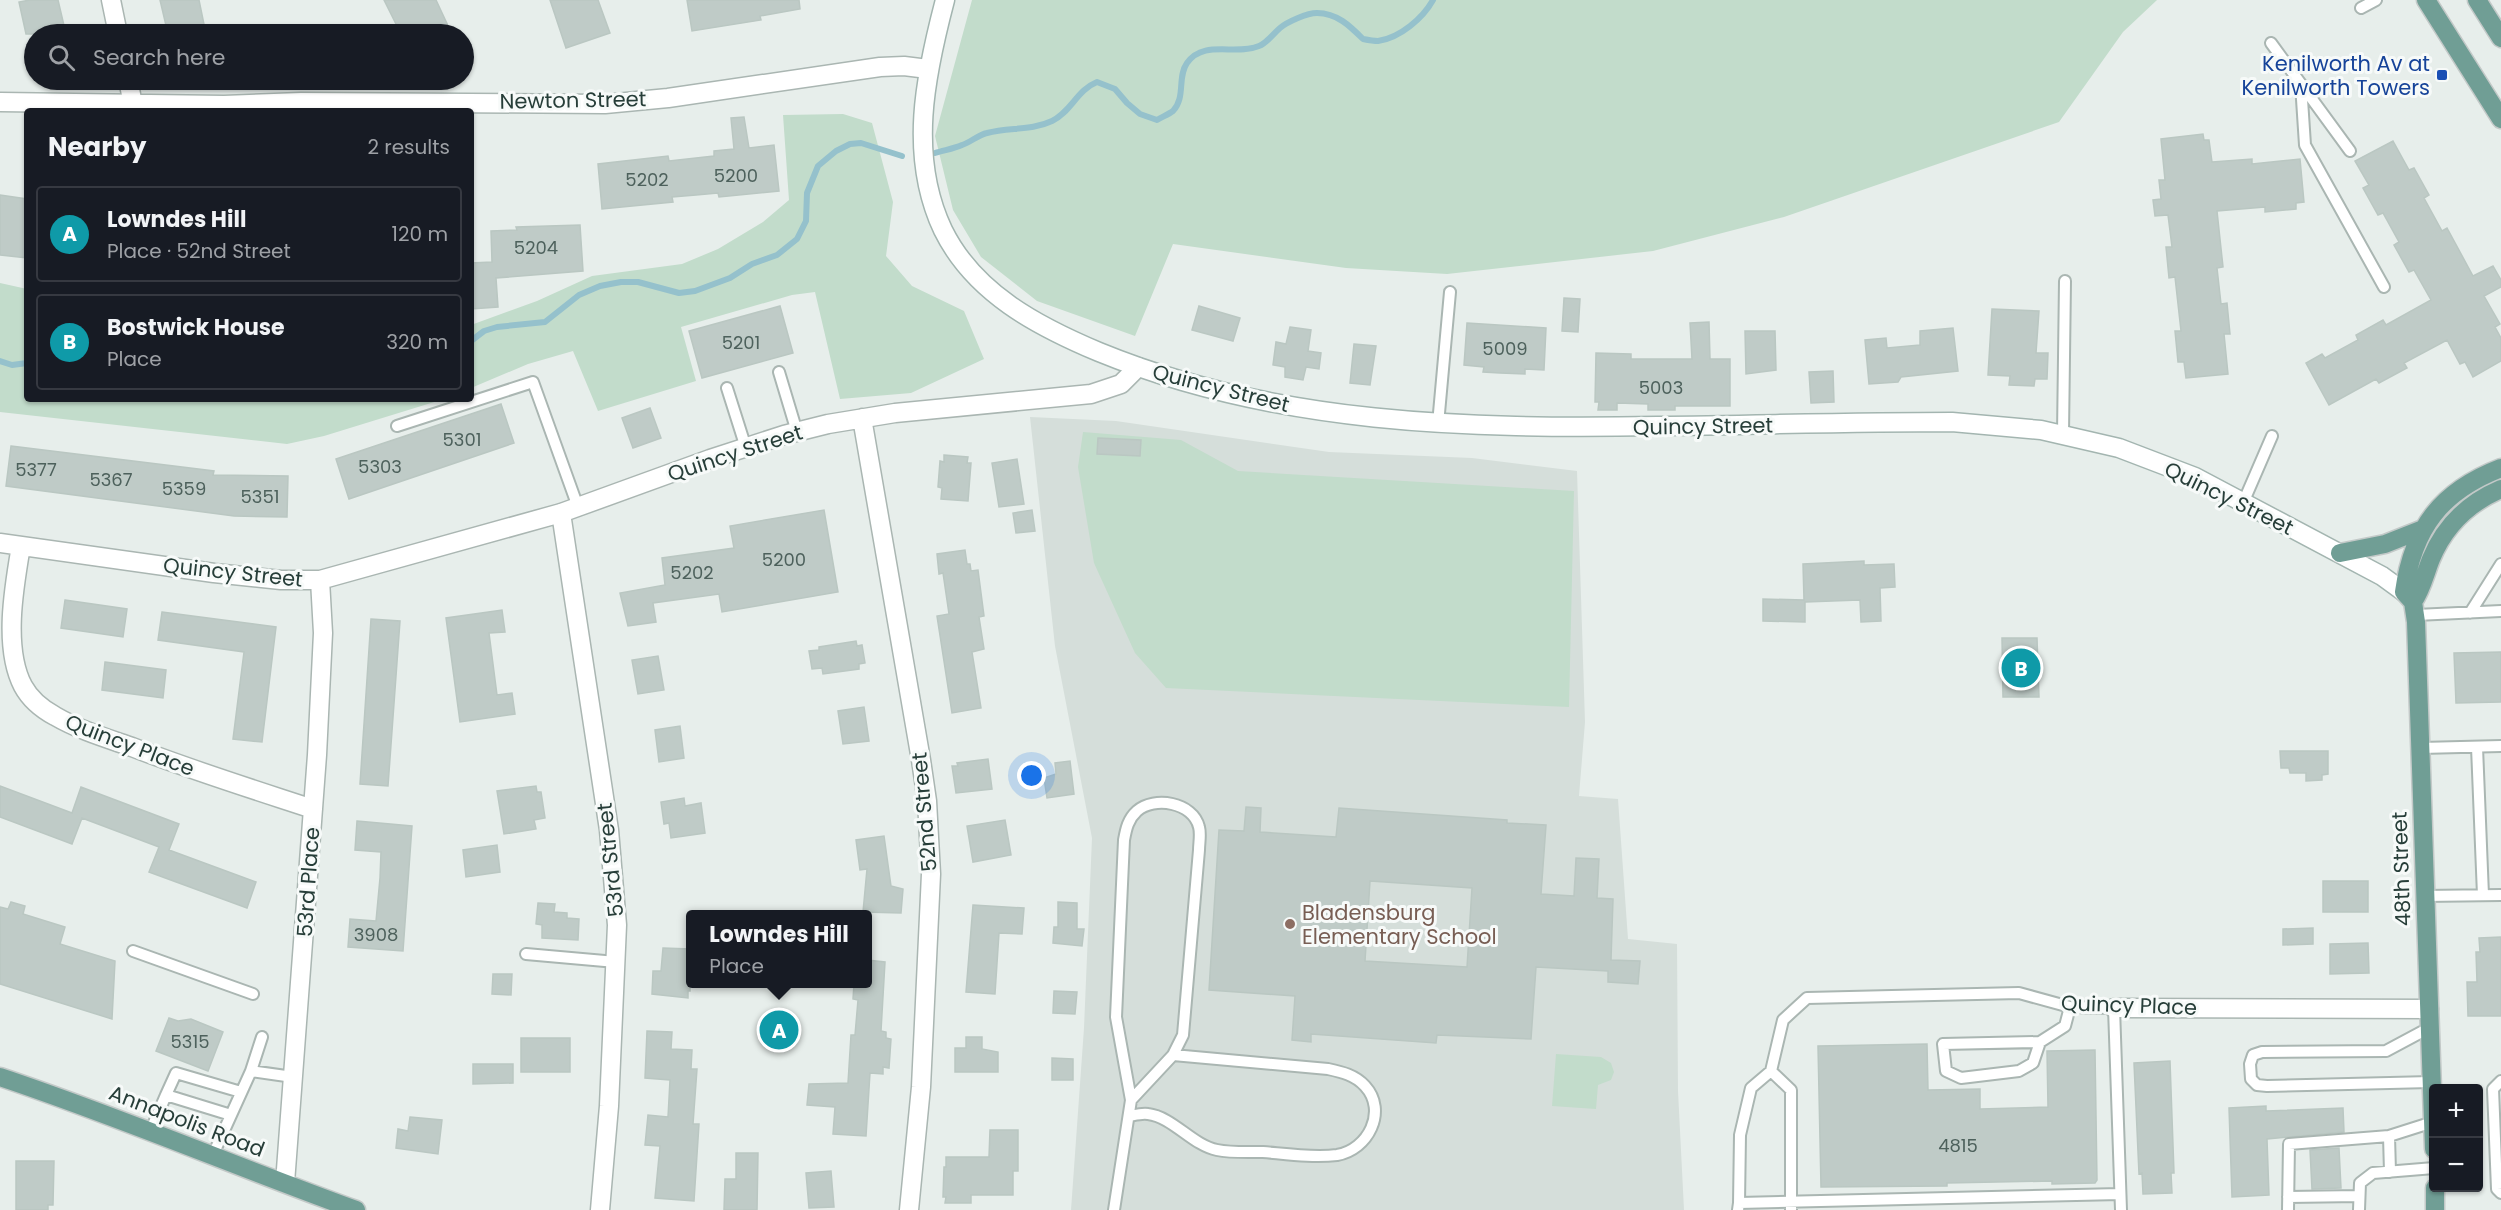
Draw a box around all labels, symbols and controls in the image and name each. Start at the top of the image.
search box [24,24,474,90]
icon: search [45,41,78,74]
text: Search here [93,42,226,73]
place label: Kenilworth Av at Kenilworth Towers [2242,49,2430,102]
marker: Kenilworth Av at Kenilworth Towers [2435,68,2449,82]
street label: Newton Street [499,84,647,116]
text: Nearby [48,129,146,165]
text: 2 results [367,133,450,161]
house number: 5200 [714,163,758,188]
house number: 5202 [625,167,669,192]
text: Lowndes Hill [107,204,246,235]
text: A [62,220,77,248]
text: 120 m [392,220,448,248]
house number: 5204 [514,235,558,260]
text: Place · 52nd Street [107,237,291,265]
text: Bostwick House [107,312,285,343]
text: B [63,328,76,356]
text: 320 m [386,328,448,356]
house number: 5201 [722,330,760,355]
house number: 5009 [1482,336,1528,361]
text: Place [107,345,162,373]
street label: Quincy Street [1149,357,1293,419]
house number: 5003 [1639,375,1683,400]
street label: Quincy Street [1633,410,1773,442]
street label: Quincy Street [664,418,806,488]
house number: 5301 [443,427,481,452]
house number: 5303 [358,454,402,479]
street label: Quincy Street [2160,454,2298,542]
house number: 5377 [15,457,57,482]
house number: 5367 [89,467,133,492]
house number: 5359 [162,476,206,501]
house number: 5351 [241,484,279,509]
house number: 5200 [762,547,806,572]
street label: Quincy Street [162,550,304,594]
house number: 5202 [670,560,714,585]
pin: B [2002,646,2040,690]
street label: Quincy Place [61,707,199,783]
street label: 52nd Street [904,751,944,873]
your location [1017,761,1046,790]
street label: 53rd Street [590,801,630,919]
street label: 48th Street [2385,811,2417,927]
street label: 53rd Place [290,826,326,938]
place label: Bladensburg Elementary School [1302,898,1497,951]
popup [686,910,872,988]
marker: Bladensburg Elementary School [1283,917,1297,931]
text: Lowndes Hill [709,919,849,950]
house number: 3908 [354,922,398,947]
text: Place [709,952,764,980]
street label: Quincy Place [2061,988,2197,1022]
pin: A [760,1008,798,1052]
house number: 5315 [171,1029,209,1054]
street label: Annapolis Road [105,1078,269,1164]
map controls [2429,1084,2483,1192]
button: + [2429,1084,2483,1138]
house number: 4815 [1938,1133,1978,1158]
button: − [2429,1138,2483,1192]

